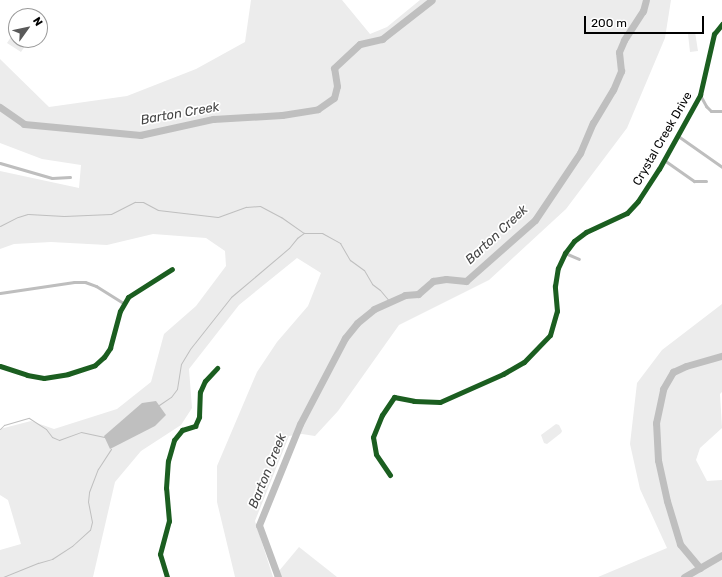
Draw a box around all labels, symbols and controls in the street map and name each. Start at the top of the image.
north arrow [8,8,48,48]
scale bar [586,8,706,34]
text: N [30,15,45,29]
text: 200 m [591,16,627,30]
street label: Crystal Creek Drive [630,89,696,189]
water label: Barton Creek [139,99,221,129]
water label: Barton Creek [463,202,531,268]
water label: Barton Creek [246,431,290,511]

